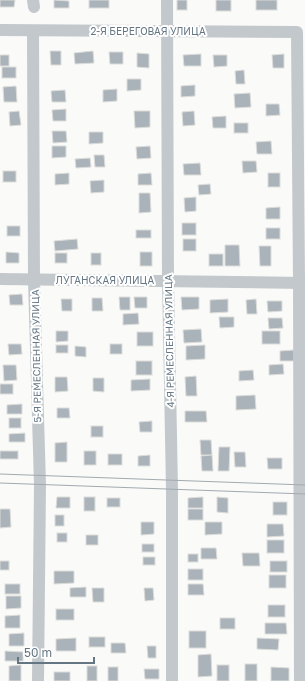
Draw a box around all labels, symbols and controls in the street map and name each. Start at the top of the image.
street label: 2-Я БЕРЕГОВАЯ УЛИЦА [90,25,206,37]
street label: ЛУГАНСКАЯ УЛИЦА [56,274,154,286]
street label: 4-Я РЕМЕСЛЕННАЯ УЛИЦА [162,274,176,408]
street label: 5-Я РЕМЕСЛЕННАЯ УЛИЦА [29,289,43,423]
scale bar [18,639,94,665]
text: 50 m [24,645,52,660]

